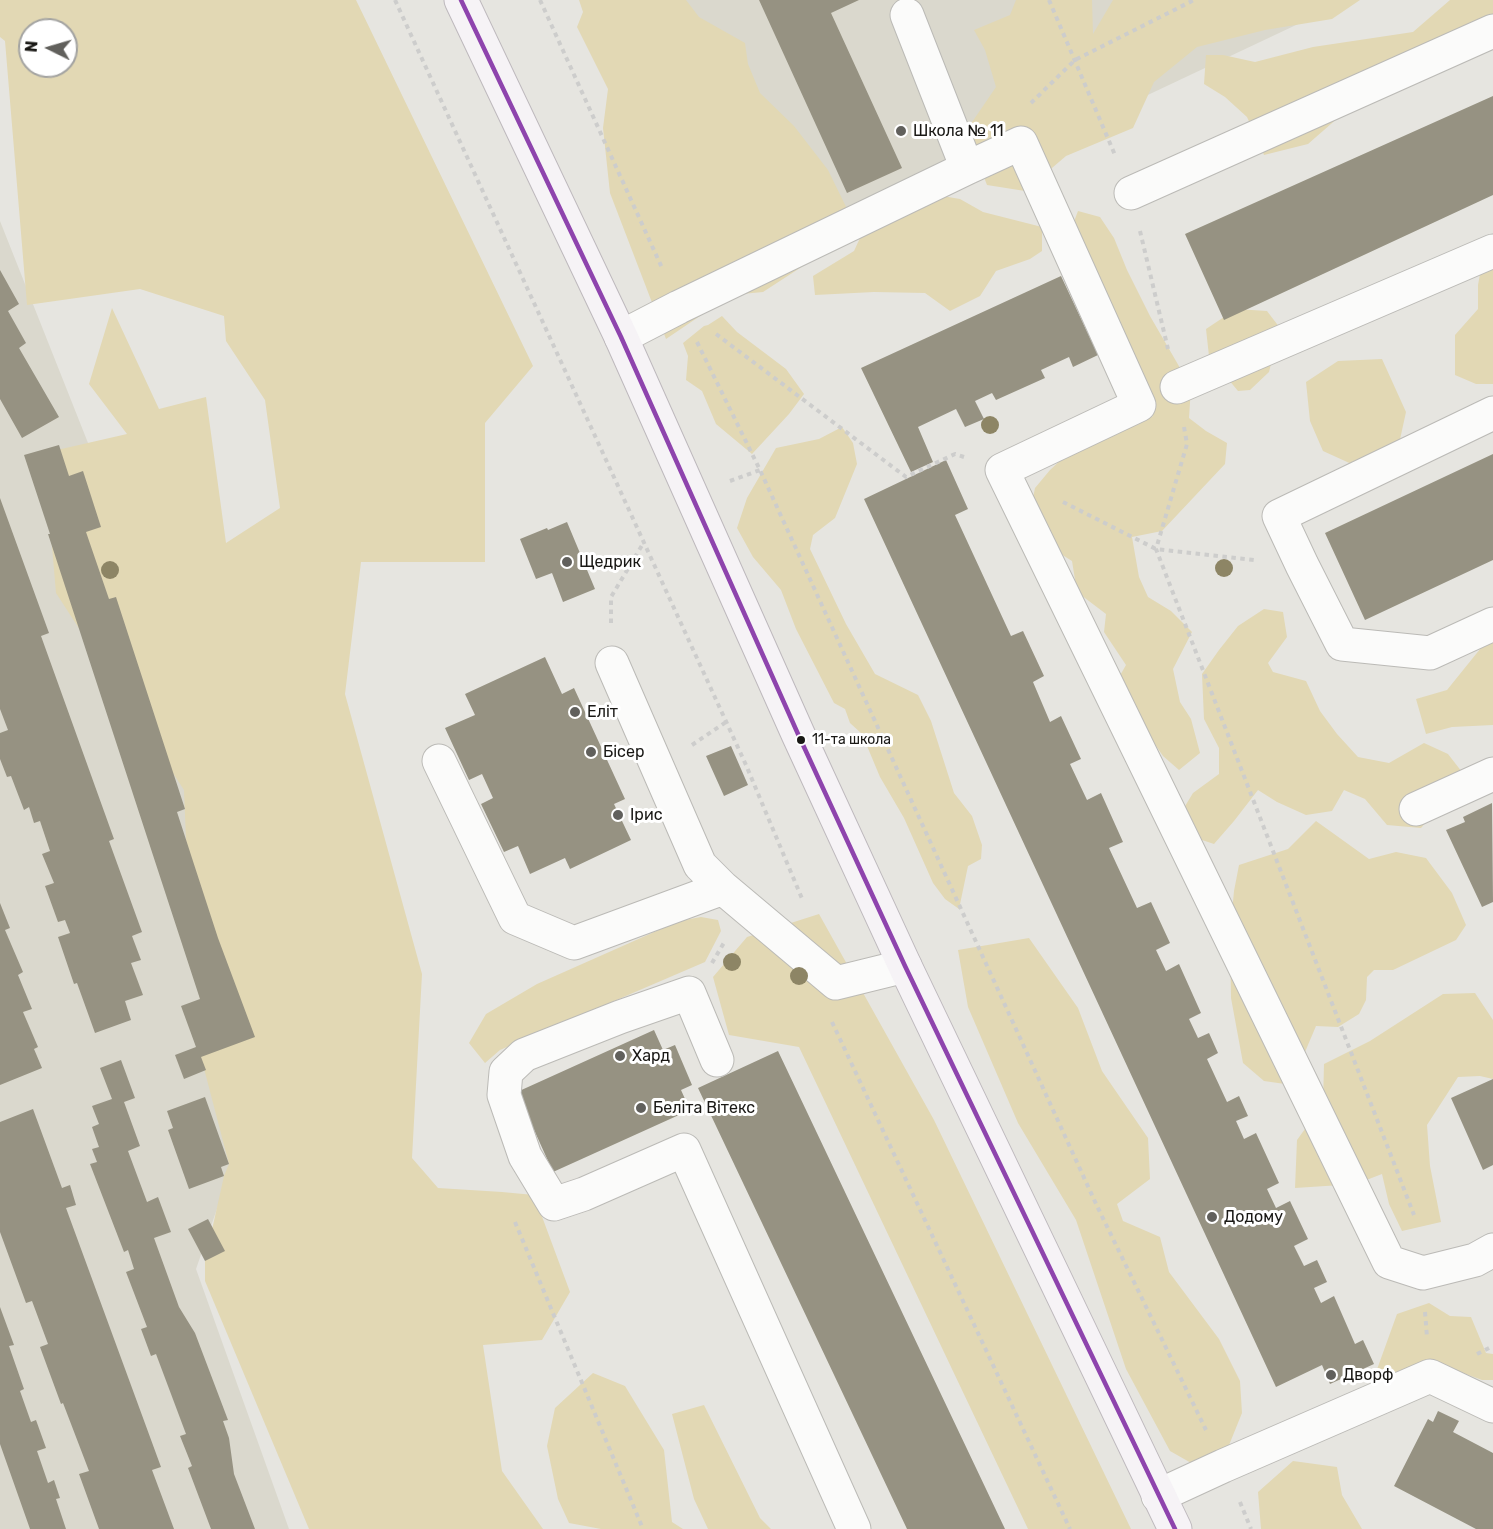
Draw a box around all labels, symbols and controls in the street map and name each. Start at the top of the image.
north arrow [18,18,78,78]
text: N [22,40,42,53]
place label: Школа № 11 [913,121,1004,141]
marker: Школа № 11 [894,124,908,138]
place label: Щедрик [579,552,641,572]
marker: Щедрик [560,555,574,569]
place label: Еліт [587,702,618,722]
marker: Еліт [568,705,582,719]
place label: 11-та школа [812,732,891,748]
marker: 11-та школа [795,734,807,746]
place label: Бісер [603,742,644,762]
marker: Бісер [584,745,598,759]
place label: Ірис [630,805,662,825]
marker: Ірис [611,808,625,822]
place label: Хард [632,1046,670,1066]
marker: Хард [613,1049,627,1063]
place label: Беліта Вітекс [653,1098,755,1118]
marker: Беліта Вітекс [634,1101,648,1115]
place label: Додому [1224,1207,1283,1227]
marker: Додому [1205,1210,1219,1224]
place label: Дворф [1343,1365,1393,1385]
marker: Дворф [1324,1368,1338,1382]

